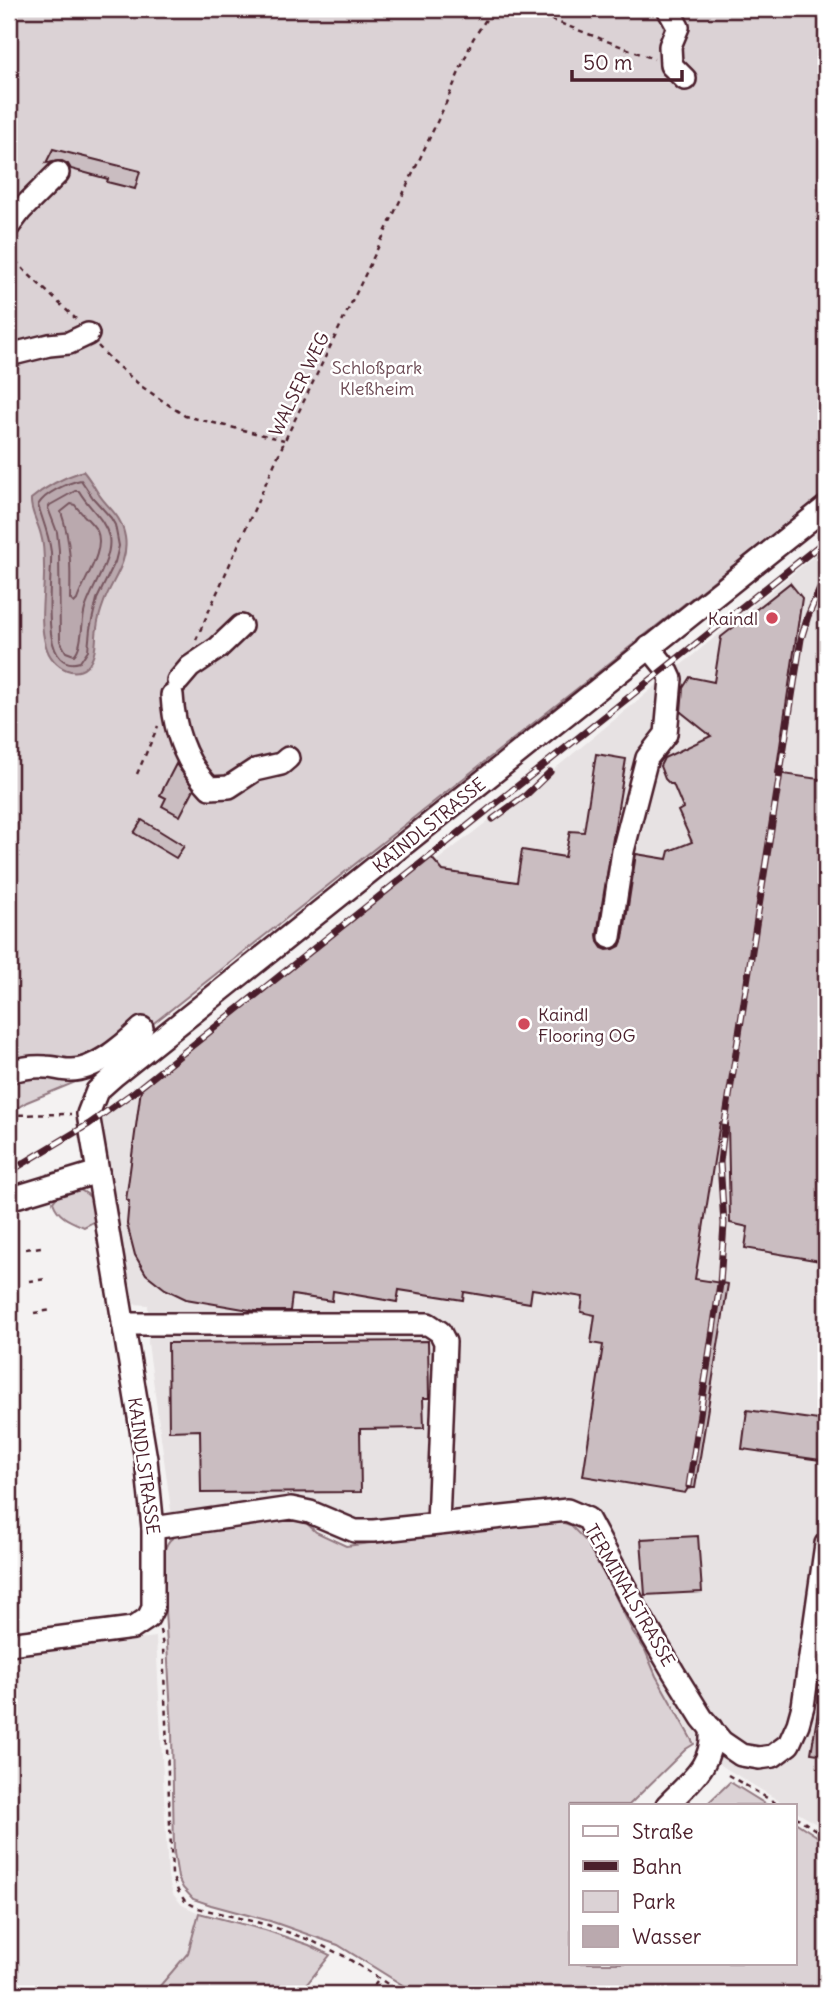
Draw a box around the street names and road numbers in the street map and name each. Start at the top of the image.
street label: WALSER WEG [264,328,334,440]
street label: KAINDLSTRASSE [368,772,490,878]
street label: KAINDLSTRASSE [123,1396,165,1536]
street label: TERMINALSTRASSE [580,1520,680,1670]

